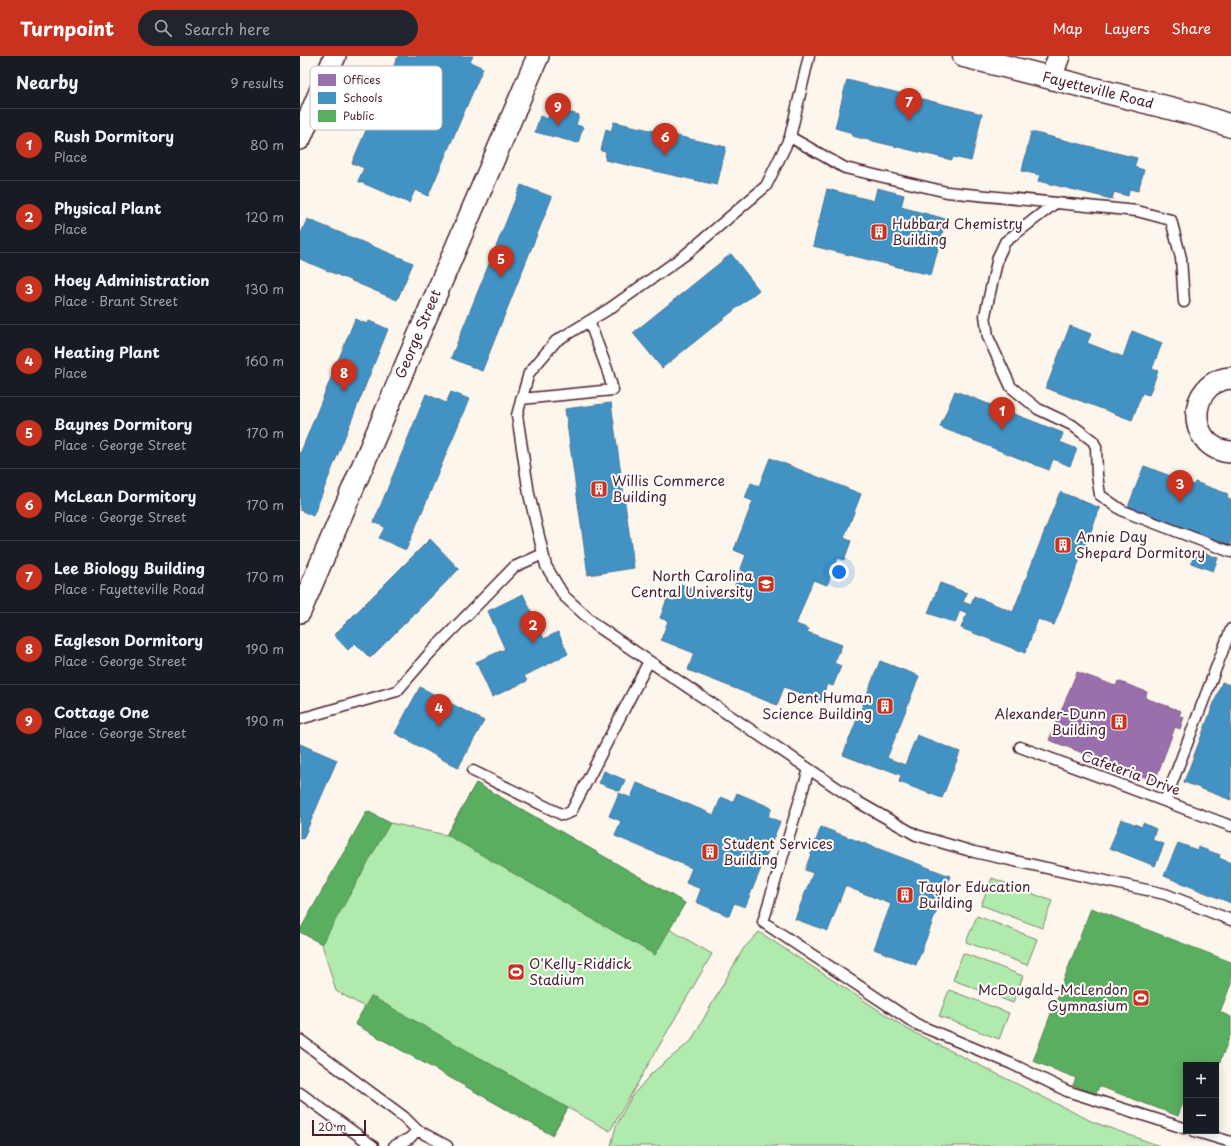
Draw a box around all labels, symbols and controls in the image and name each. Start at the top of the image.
search box [138,10,418,46]
text: Turnpoint [20,14,114,42]
icon: search [152,17,174,39]
text: Search here [184,17,270,40]
text: Map [1053,18,1083,39]
text: Layers [1105,18,1150,39]
text: Share [1172,18,1211,39]
legend [310,66,442,130]
street label: Fayetteville Road [1040,66,1156,113]
text: Nearby [16,69,78,95]
text: Offices [343,71,380,88]
text: 9 results [230,73,284,92]
pin: 7 [896,88,922,121]
text: Schools [343,89,383,106]
pin: 9 [545,93,571,126]
text: Public [343,107,374,124]
pin: 6 [652,123,678,156]
text: Rush Dormitory [54,124,174,147]
text: 1 [26,135,32,154]
text: 80 m [250,135,284,154]
text: Place [54,147,87,166]
text: Physical Plant [54,196,161,219]
text: 2 [24,207,34,226]
text: 120 m [245,207,284,226]
place label: Hubbard Chemistry Building [892,213,1023,250]
text: Place [54,219,87,238]
building icon: Hubbard Chemistry Building [869,222,889,242]
pin: 5 [488,245,514,278]
text: Hoey Administration [54,268,210,291]
text: 3 [25,279,33,298]
text: 130 m [245,279,284,298]
street label: George Street [389,286,446,382]
text: Place · Brant Street [54,291,178,310]
text: Heating Plant [54,340,160,363]
text: 4 [25,351,33,370]
text: 160 m [245,351,284,370]
pin: 8 [331,359,357,392]
text: Place [54,363,87,382]
pin: 1 [989,397,1015,430]
text: Baynes Dormitory [54,412,192,435]
text: 5 [25,423,33,442]
text: 170 m [246,423,284,442]
text: Place · George Street [54,435,186,454]
place label: Willis Commerce Building [612,470,725,507]
pin: 3 [1167,470,1193,503]
building icon: Willis Commerce Building [589,479,609,499]
text: McLean Dormitory [54,484,196,507]
text: 6 [24,495,34,514]
text: 170 m [246,495,284,514]
text: Place · George Street [54,507,186,526]
place label: Annie Day Shepard Dormitory [1076,526,1205,563]
building icon: Annie Day Shepard Dormitory [1053,535,1073,555]
text: Lee Biology Building [54,556,205,579]
your location [829,562,849,582]
place label: North Carolina Central University [631,565,753,602]
text: 7 [25,567,33,586]
text: 170 m [246,567,284,586]
school or university icon: North Carolina Central University [756,574,776,594]
text: Place · Fayetteville Road [54,579,204,598]
pin: 2 [520,611,546,644]
text: Eagleson Dormitory [54,628,203,651]
text: 8 [25,639,33,658]
text: 190 m [245,639,284,658]
text: Place · George Street [54,651,186,670]
place label: Dent Human Science Building [762,687,872,724]
pin: 4 [426,694,452,727]
building icon: Dent Human Science Building [875,696,895,716]
text: Cottage One [54,700,149,723]
place label: Alexander-Dunn Building [994,703,1106,740]
text: 9 [25,711,33,730]
text: 190 m [245,711,284,730]
building icon: Alexander-Dunn Building [1109,712,1129,732]
text: Place · George Street [54,723,186,742]
street label: Cafeteria Drive [1079,745,1184,800]
place label: Student Services Building [723,833,833,870]
building icon: Student Services Building [700,842,720,862]
place label: Taylor Education Building [918,876,1030,913]
building icon: Taylor Education Building [895,885,915,905]
place label: O'Kelly-Riddick Stadium [529,953,632,990]
sports icon: O'Kelly-Riddick Stadium [506,962,526,982]
place label: McDougald-McLendon Gymnasium [978,979,1128,1016]
sports icon: McDougald-McLendon Gymnasium [1131,988,1151,1008]
map controls [1183,1062,1219,1134]
button: + [1183,1062,1219,1098]
button: − [1183,1098,1219,1134]
scale bar [312,1118,366,1137]
text: 20 m [318,1118,346,1135]

